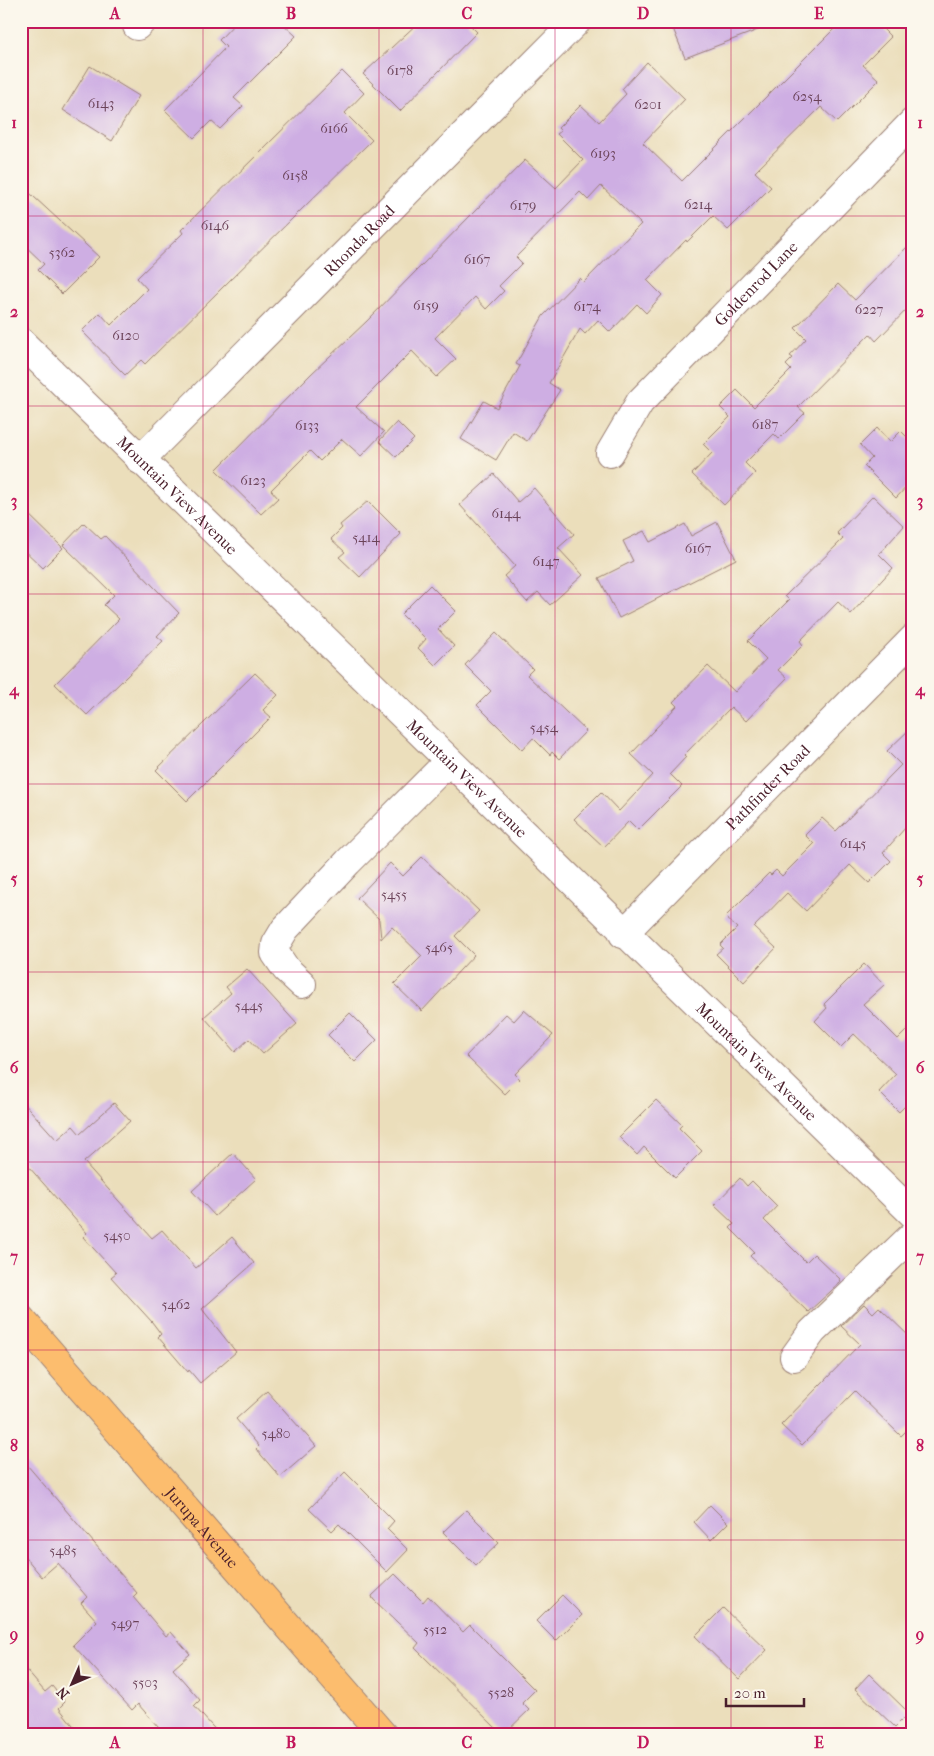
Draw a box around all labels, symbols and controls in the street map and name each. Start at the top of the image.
text: A [109,4,121,23]
text: B [286,4,296,23]
text: C [462,4,473,23]
text: D [637,4,649,23]
text: E [814,4,824,23]
house number: 6178 [387,62,413,79]
house number: 6254 [792,88,822,105]
house number: 6143 [88,95,114,112]
house number: 6201 [634,96,662,113]
text: 1 [11,113,17,132]
text: 1 [917,113,923,132]
house number: 6166 [320,120,348,137]
house number: 6193 [590,145,616,162]
house number: 6158 [282,167,308,184]
house number: 6214 [684,196,713,213]
house number: 6179 [510,197,536,214]
street label: Rhonda Road [320,201,399,280]
house number: 6146 [201,217,230,234]
street label: Goldenrod Lane [711,237,802,330]
house number: 5362 [49,244,75,261]
house number: 6167 [464,251,491,268]
house number: 6159 [413,297,439,314]
house number: 6174 [573,298,601,315]
house number: 6227 [855,301,884,318]
text: 2 [10,302,18,321]
text: 2 [916,302,924,321]
house number: 6120 [112,327,140,344]
house number: 6187 [752,416,778,433]
house number: 6133 [295,417,319,434]
street label: Mountain View Avenue [113,432,242,559]
house number: 6123 [240,472,266,489]
text: 3 [11,491,17,511]
text: 3 [917,491,923,511]
house number: 6144 [491,505,521,522]
house number: 5414 [352,529,381,546]
house number: 6167 [685,540,712,557]
house number: 6147 [532,553,560,570]
text: 4 [8,680,20,700]
text: 4 [914,680,926,700]
street label: Mountain View Avenue [403,715,531,842]
house number: 5454 [530,719,559,736]
street label: Pathfinder Road [722,741,814,834]
house number: 6145 [840,835,866,852]
text: 5 [11,869,18,888]
text: 5 [917,869,924,888]
house number: 5455 [381,886,407,903]
house number: 5465 [425,939,453,956]
house number: 5445 [235,997,263,1014]
street label: Mountain View Avenue [692,999,821,1125]
text: 6 [10,1058,19,1077]
text: 6 [916,1058,925,1077]
house number: 5450 [103,1227,131,1244]
text: 7 [9,1247,18,1266]
text: 7 [915,1247,924,1266]
house number: 5462 [161,1296,191,1313]
house number: 5480 [261,1425,291,1442]
text: 8 [10,1436,18,1455]
text: 8 [916,1436,924,1455]
street label: Jurupa Avenue [160,1481,242,1572]
house number: 5485 [49,1542,77,1559]
house number: 5497 [111,1615,139,1632]
house number: 5512 [423,1621,447,1638]
text: 9 [9,1625,18,1645]
text: 9 [915,1625,924,1645]
north arrow [48,1658,98,1708]
house number: 5503 [132,1674,158,1691]
scale bar [726,1676,804,1708]
text: N [53,1683,73,1703]
house number: 5528 [488,1684,514,1701]
text: 20 m [734,1684,766,1702]
text: A [109,1733,121,1752]
text: B [286,1733,296,1752]
text: C [462,1733,473,1752]
text: D [637,1733,649,1752]
text: E [814,1733,824,1752]

